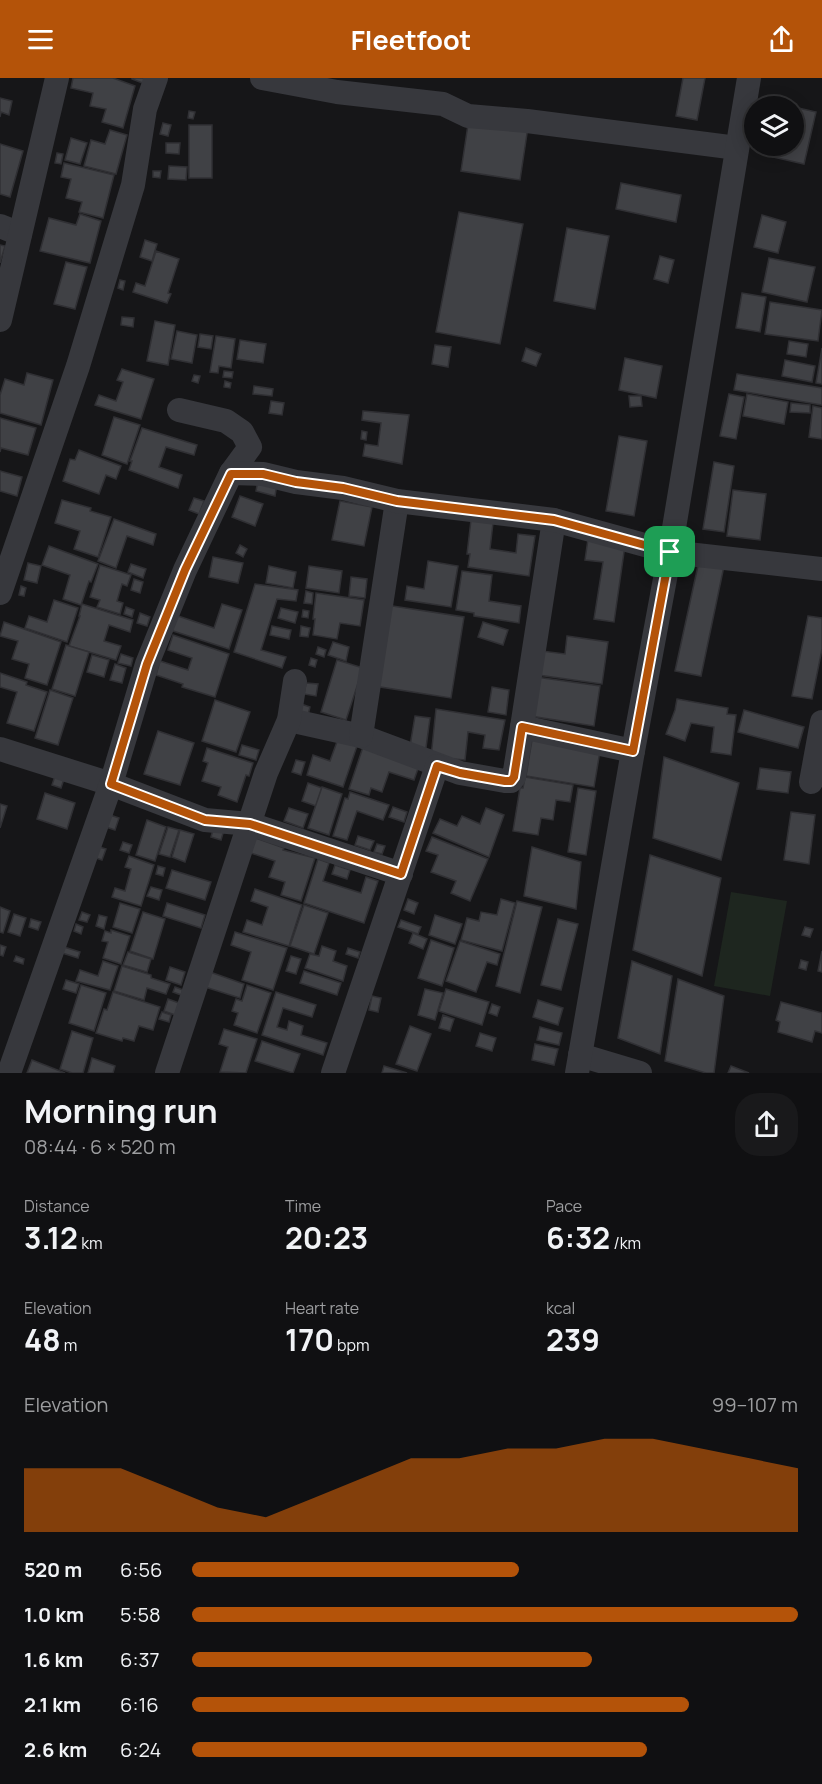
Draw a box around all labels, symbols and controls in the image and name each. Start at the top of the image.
text: Fleetfoot [351,21,471,58]
icon: menu [24,23,57,56]
icon: share [765,23,798,56]
map controls [744,96,804,156]
button: layers [744,96,804,156]
pin [644,526,695,577]
icon: arrive [653,535,686,568]
text: Morning run [24,1088,218,1133]
button: share [735,1093,798,1156]
text: 08:44 · 6 × 520 m [24,1133,176,1160]
text: Distance [24,1195,90,1217]
text: Time [285,1195,321,1217]
text: Pace [546,1195,582,1217]
text: 3.12 [24,1217,78,1258]
text: 20:23 [285,1217,368,1258]
text: 6:32 [546,1217,610,1258]
text: km [78,1232,103,1254]
text: /km [610,1232,641,1254]
text: Elevation [24,1297,92,1319]
text: Heart rate [285,1297,359,1319]
text: kcal [546,1297,575,1319]
text: 48 [24,1319,61,1360]
text: 170 [285,1319,334,1360]
text: 239 [546,1319,600,1360]
text: m [61,1334,77,1356]
text: bpm [334,1334,370,1356]
text: Elevation [24,1391,108,1418]
text: 99–107 m [712,1391,798,1418]
text: 520 m [24,1556,82,1583]
text: 6:56 [120,1556,162,1583]
text: 1.0 km [24,1601,84,1628]
text: 5:58 [120,1601,161,1628]
text: 1.6 km [24,1646,83,1673]
text: 6:37 [120,1646,160,1673]
text: 2.1 km [24,1691,81,1718]
text: 6:16 [120,1691,159,1718]
text: 2.6 km [24,1736,87,1763]
text: 6:24 [120,1736,161,1763]

